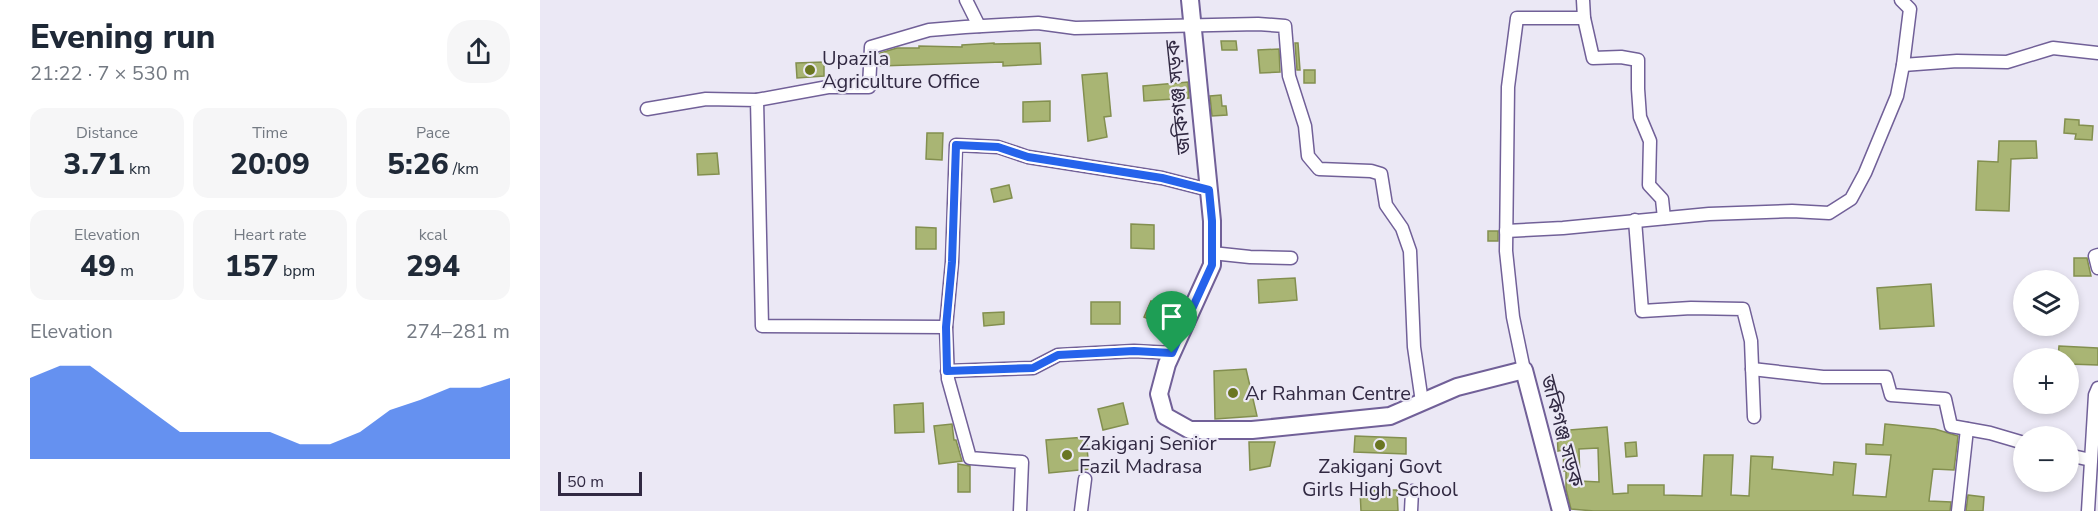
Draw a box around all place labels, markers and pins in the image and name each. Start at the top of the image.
place label: Upazila Agriculture Office [822,45,980,95]
marker: Upazila Agriculture Office [803,63,817,77]
pin [1146,291,1197,353]
place label: Ar Rahman Centre [1245,380,1411,407]
marker: Ar Rahman Centre [1226,386,1240,400]
place label: Zakiganj Senior Fazil Madrasa [1079,430,1217,480]
marker: Zakiganj Govt Girls High School [1373,438,1387,452]
marker: Zakiganj Senior Fazil Madrasa [1060,448,1074,462]
place label: Zakiganj Govt Girls High School [1302,453,1458,503]

